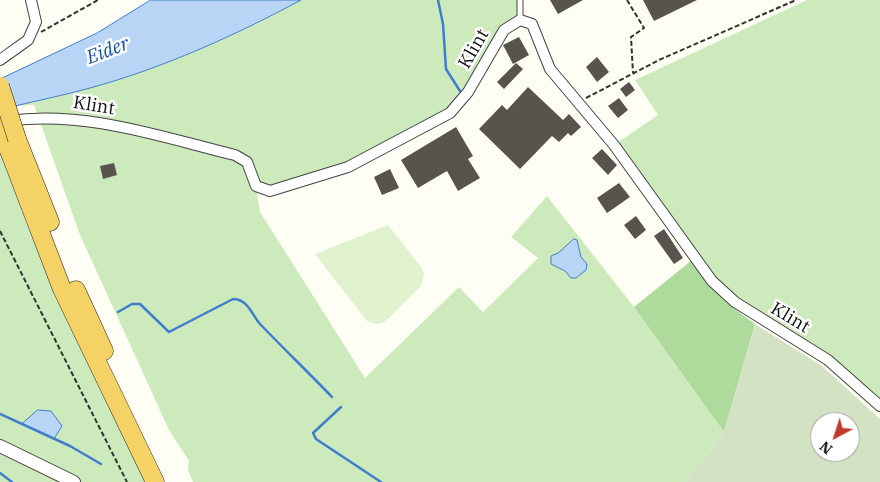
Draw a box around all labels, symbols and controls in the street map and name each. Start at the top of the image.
street label: Klint [454,26,494,72]
water label: Eider [83,32,133,70]
street label: Klint [72,92,116,120]
street label: Klint [767,298,813,338]
north arrow [810,412,860,462]
text: N [816,437,836,458]

